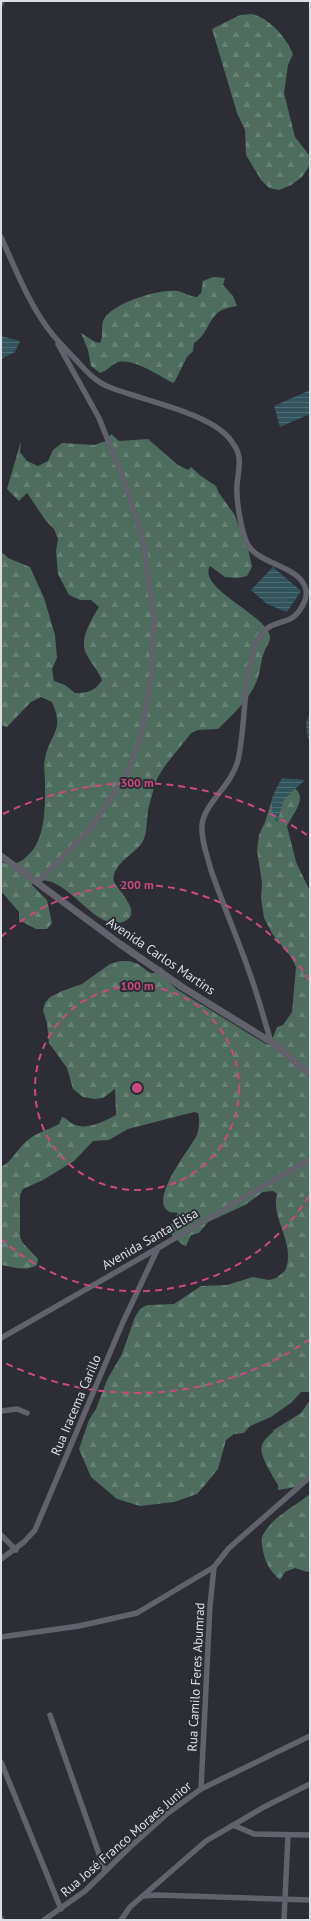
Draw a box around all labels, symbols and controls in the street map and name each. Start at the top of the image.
text: 300 m [120,775,154,790]
text: 200 m [120,877,154,892]
street label: Avenida Carlos Martins [104,913,218,999]
text: 100 m [120,978,154,993]
centre of rings [130,1081,144,1095]
street label: Avenida Santa Elisa [99,1205,201,1273]
street label: Rua Iracema Carillo [47,1352,105,1458]
street label: Rua Camilo Feres Abumrad [184,1602,208,1752]
street label: Rua José Franco Moraes Junior [57,1777,195,1901]

